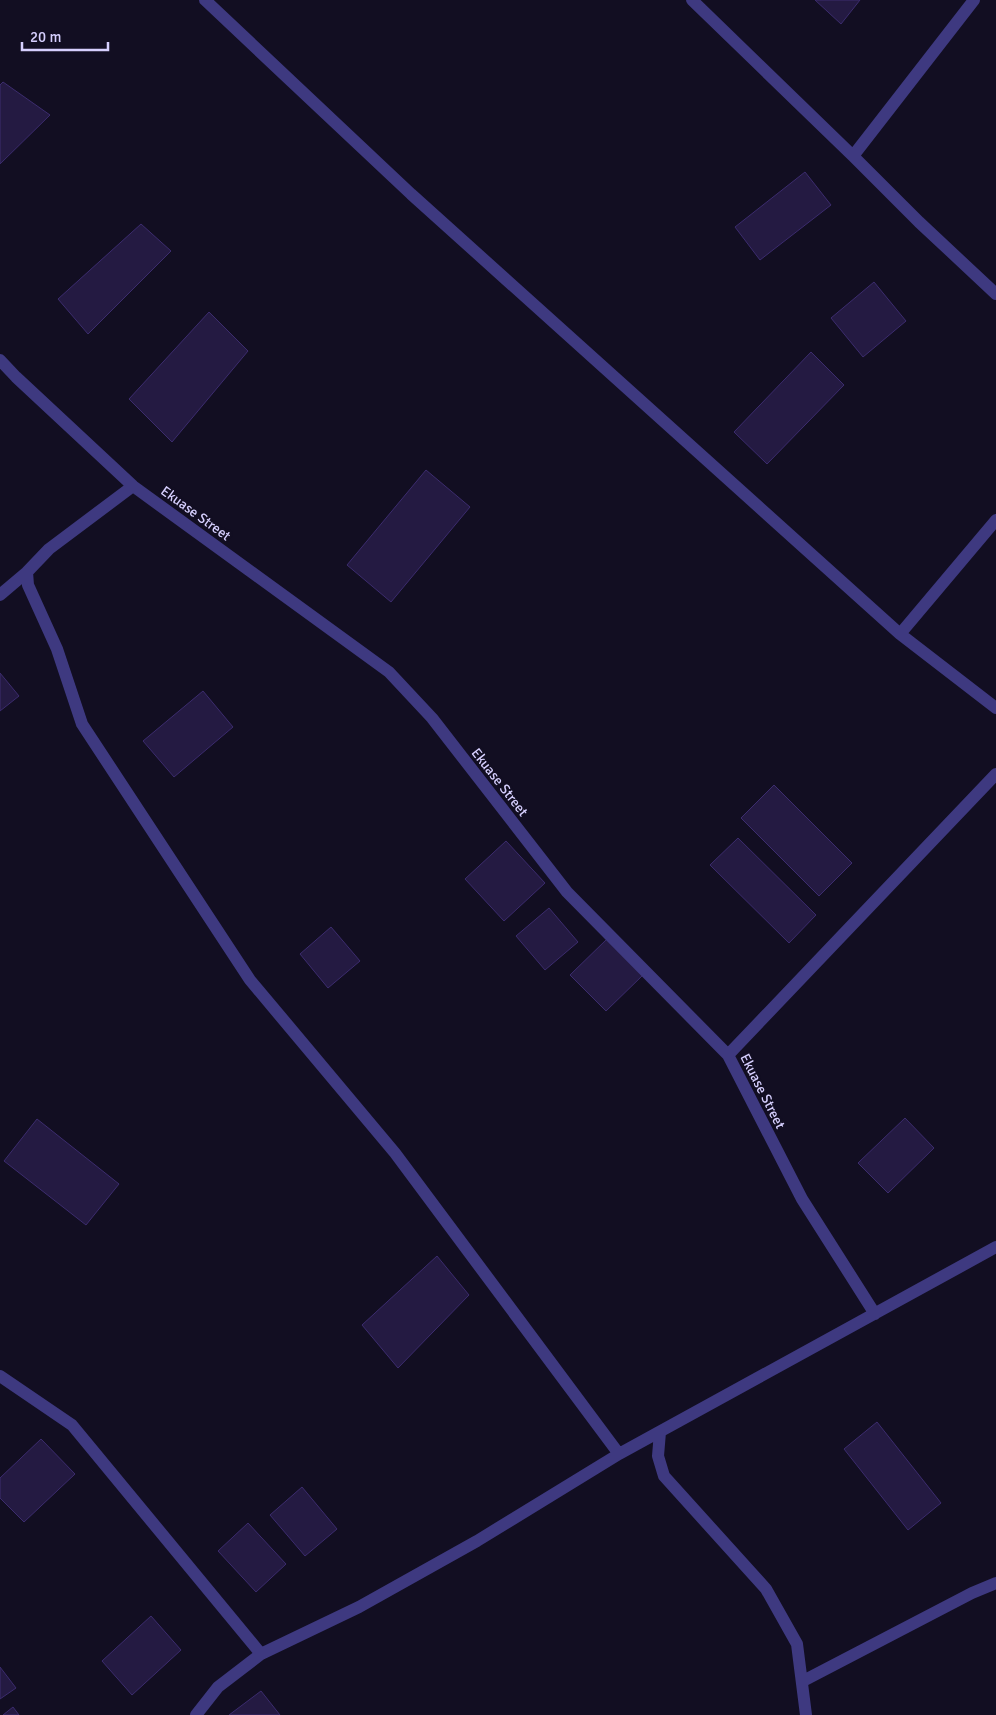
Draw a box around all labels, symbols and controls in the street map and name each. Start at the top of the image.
scale bar [22,20,109,52]
text: 20 m [30,28,61,46]
street label: Ekuase Street [157,482,234,544]
street label: Ekuase Street [468,745,532,820]
street label: Ekuase Street [736,1051,789,1132]

